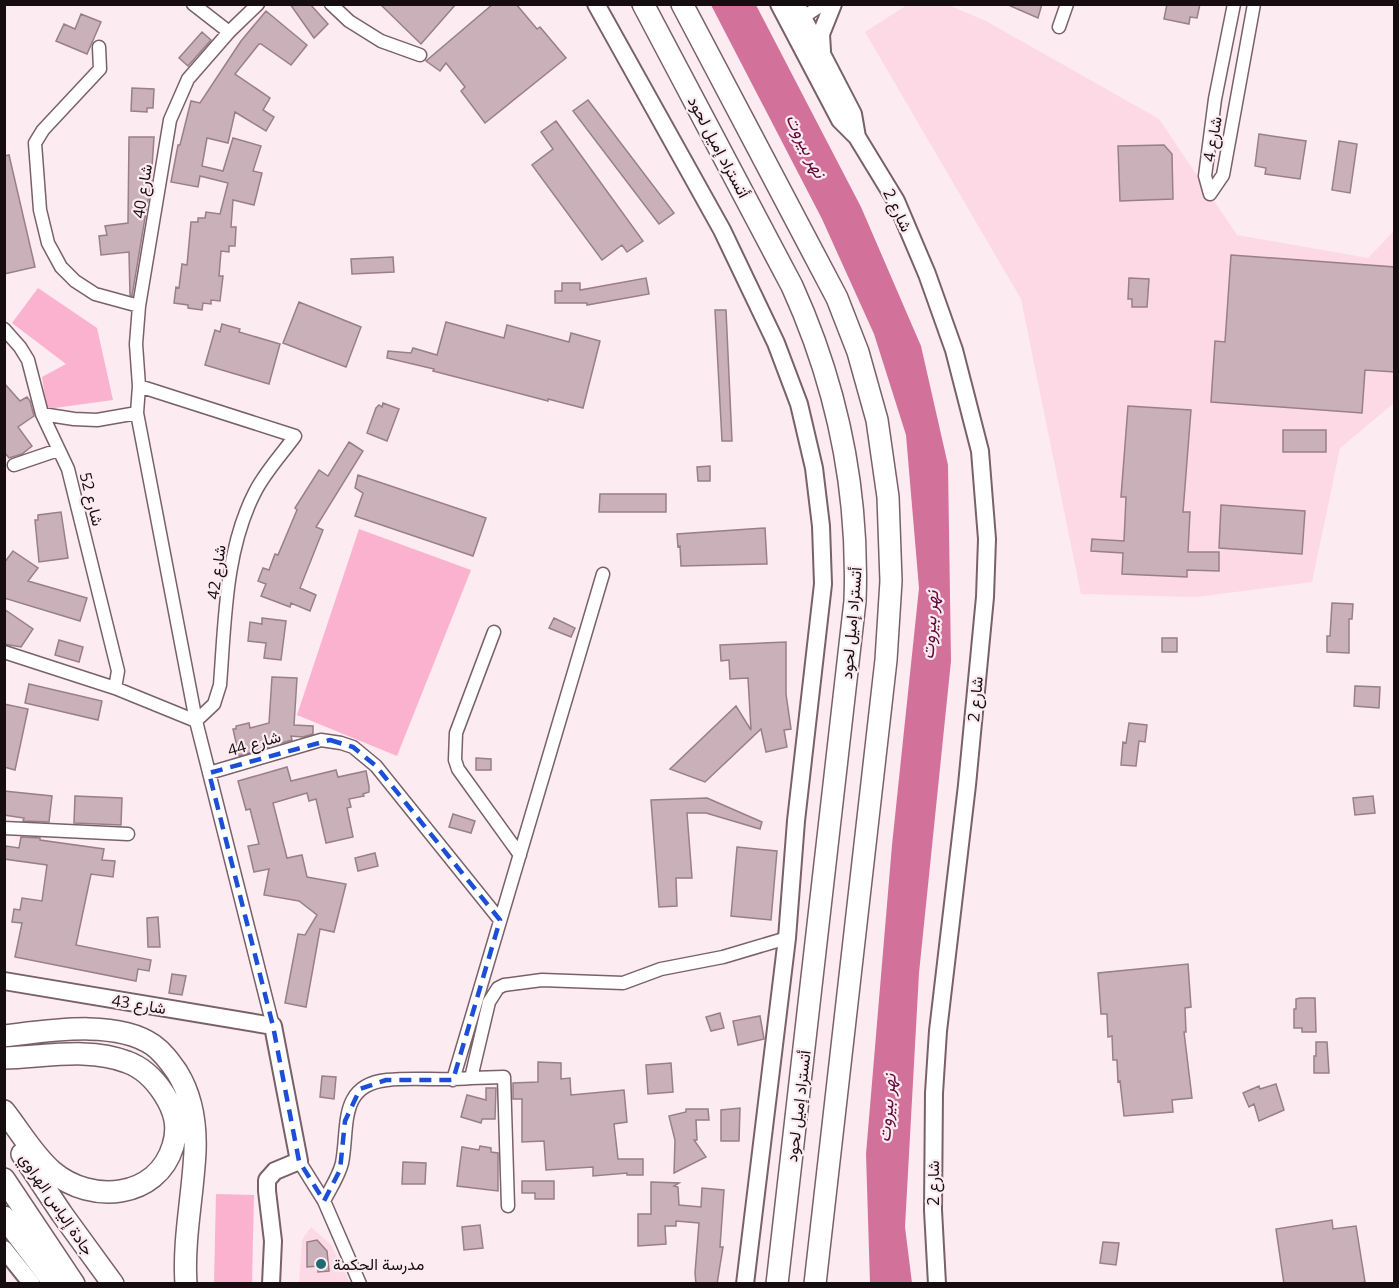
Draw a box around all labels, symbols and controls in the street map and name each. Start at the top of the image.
street label: أتستراد إميل لحود [683,92,755,202]
water label: نهر بيروت [781,109,833,182]
street label: شارع 4 [1197,115,1228,163]
street label: شارع 40 [127,162,158,220]
street label: شارع 2 [877,185,918,236]
street label: شارع 52 [74,470,109,528]
street label: شارع 42 [201,543,232,601]
street label: أتستراد إميل لحود [835,566,867,680]
water label: نهر بيروت [915,589,943,660]
street label: شارع 2 [962,675,989,723]
street label: شارع 44 [225,725,284,762]
street label: شارع 43 [110,989,168,1020]
street label: أتستراد إميل لحود [780,1049,816,1163]
water label: نهر بيروت [871,1072,901,1143]
street label: جادة إلياس الهراوي [12,1149,100,1261]
street label: شارع 2 [922,1160,945,1206]
place label: مدرسة الحكمة [333,1253,424,1275]
marker: مدرسة الحكمة [314,1257,328,1271]

